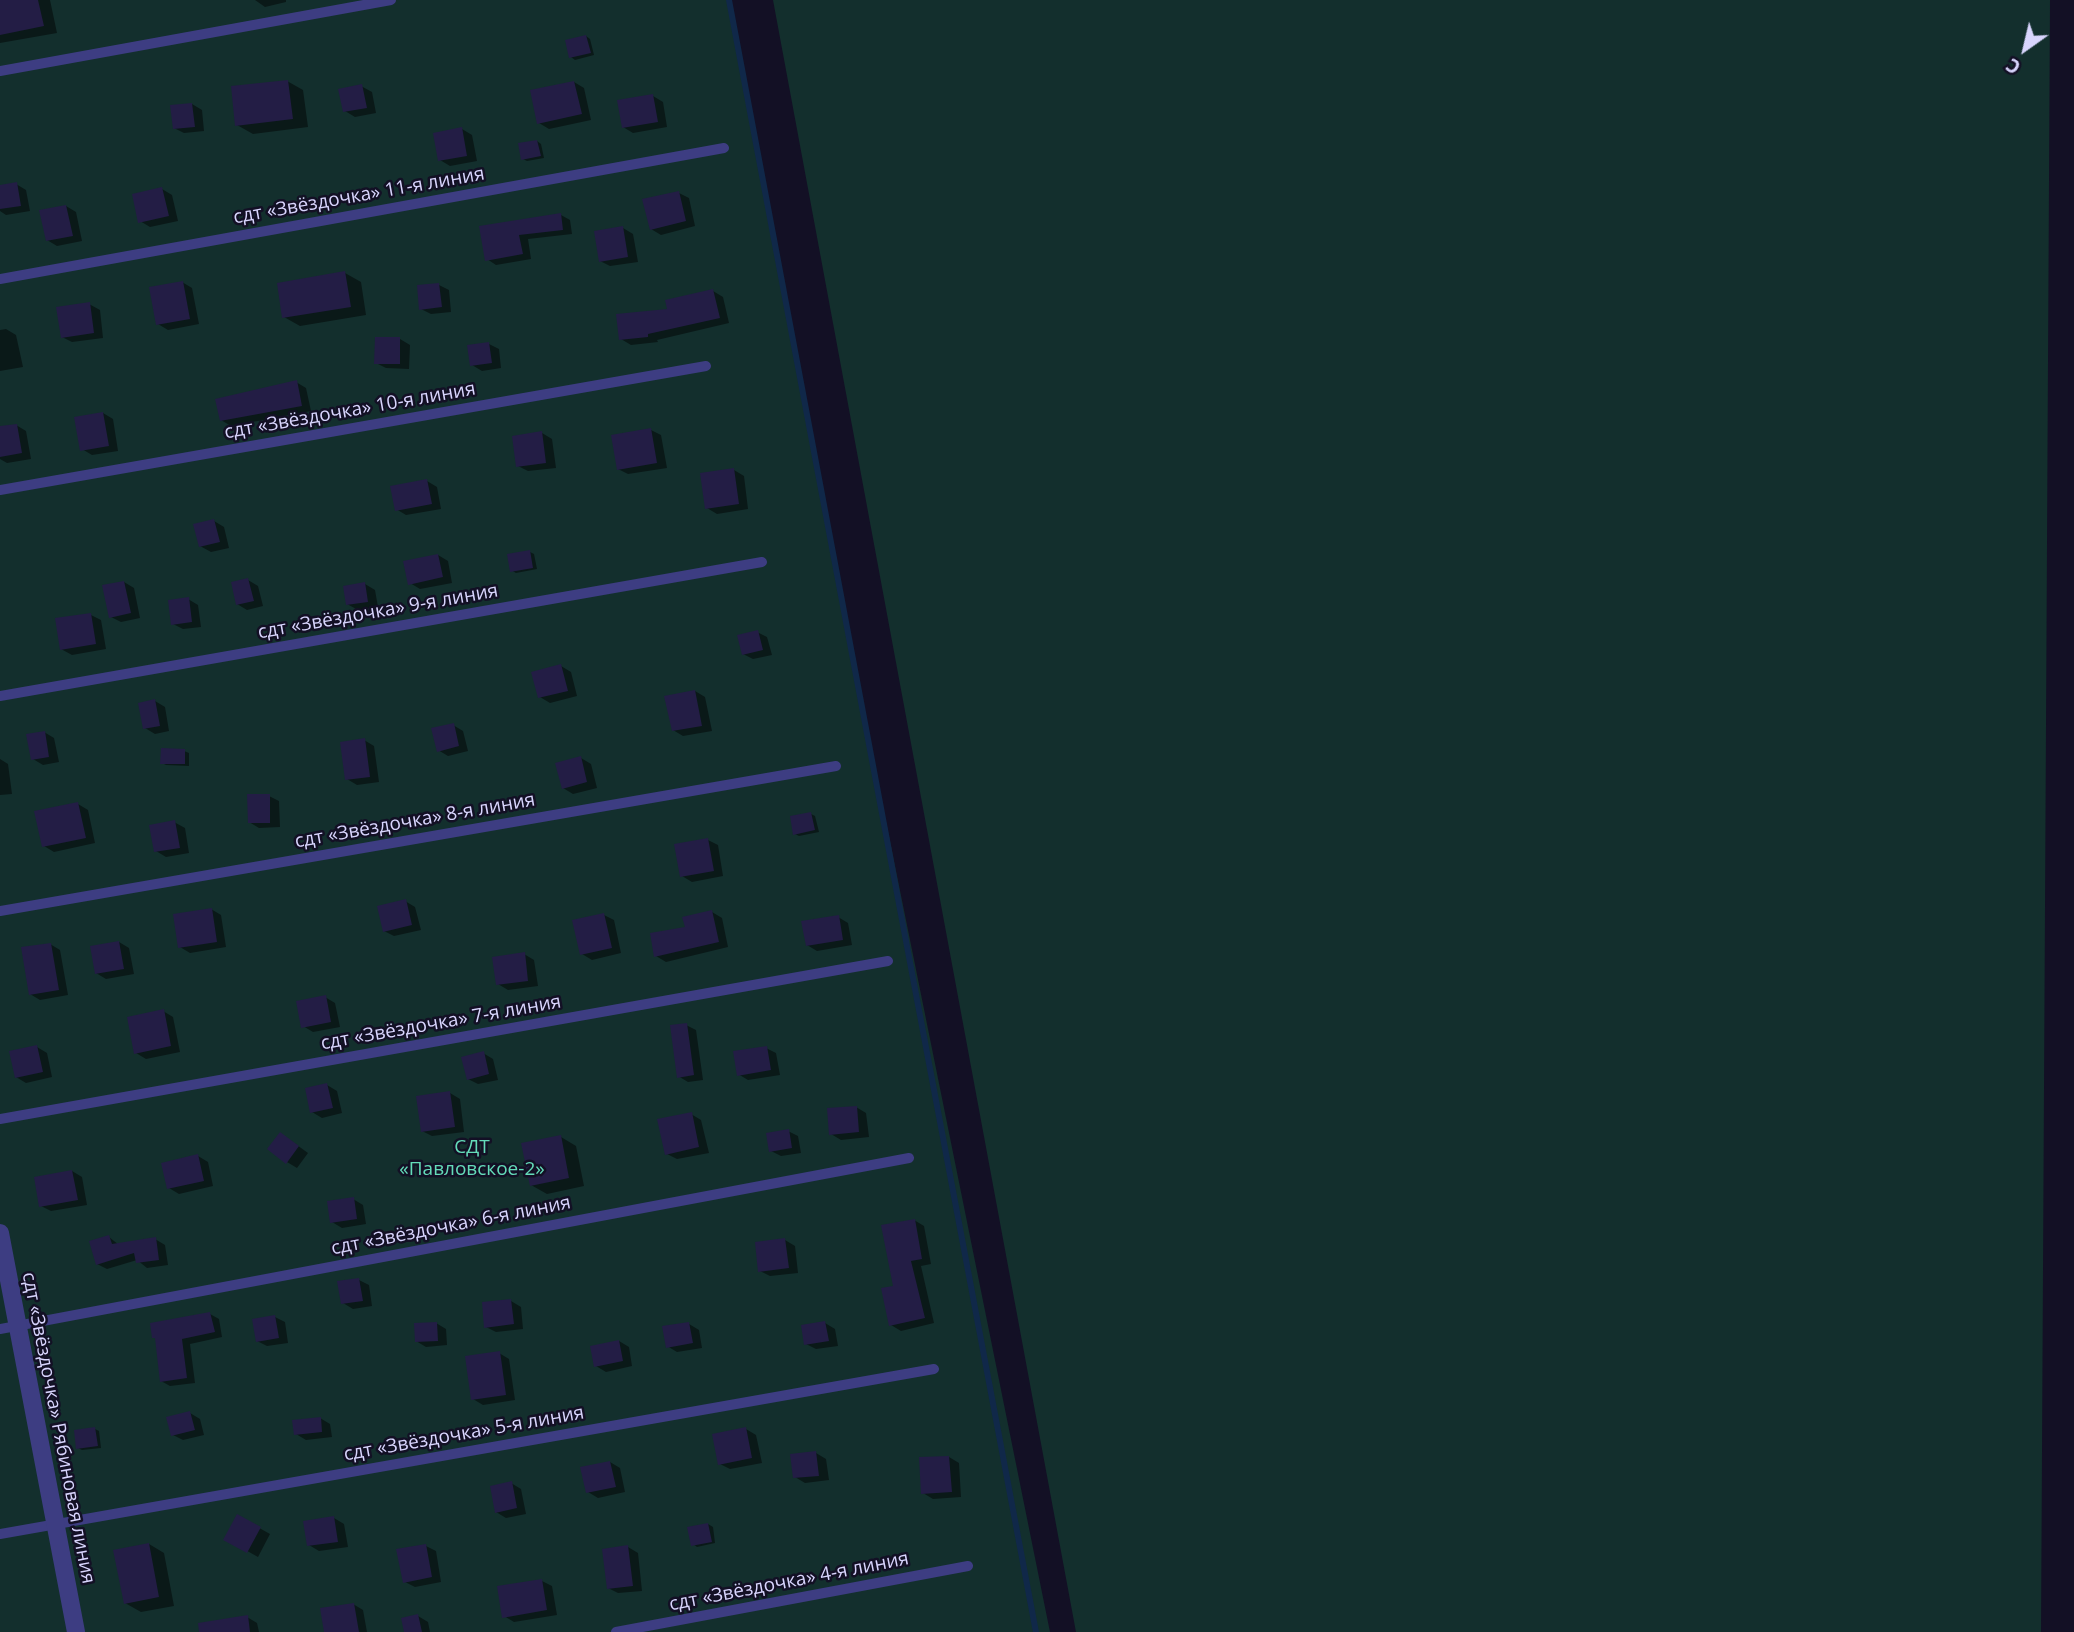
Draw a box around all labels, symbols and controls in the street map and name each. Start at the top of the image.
north arrow [1990,14,2060,84]
text: С [2001,52,2026,81]
street label: сдт «Звёздочка» 11-я линия [232,163,486,229]
street label: сдт «Звёздочка» 10-я линия [223,378,477,444]
street label: сдт «Звёздочка» 9-я линия [256,580,500,644]
street label: сдт «Звёздочка» 8-я линия [293,789,537,853]
street label: сдт «Звёздочка» 7-я линия [319,991,563,1055]
park label: СДТ «Павловское-2» [399,1137,545,1181]
street label: сдт «Звёздочка» 6-я линия [329,1192,573,1260]
street label: сдт «Звёздочка» Рябиновая линия [17,1270,99,1586]
street label: сдт «Звёздочка» 5-я линия [342,1402,586,1466]
street label: сдт «Звёздочка» 4-я линия [667,1548,911,1616]

